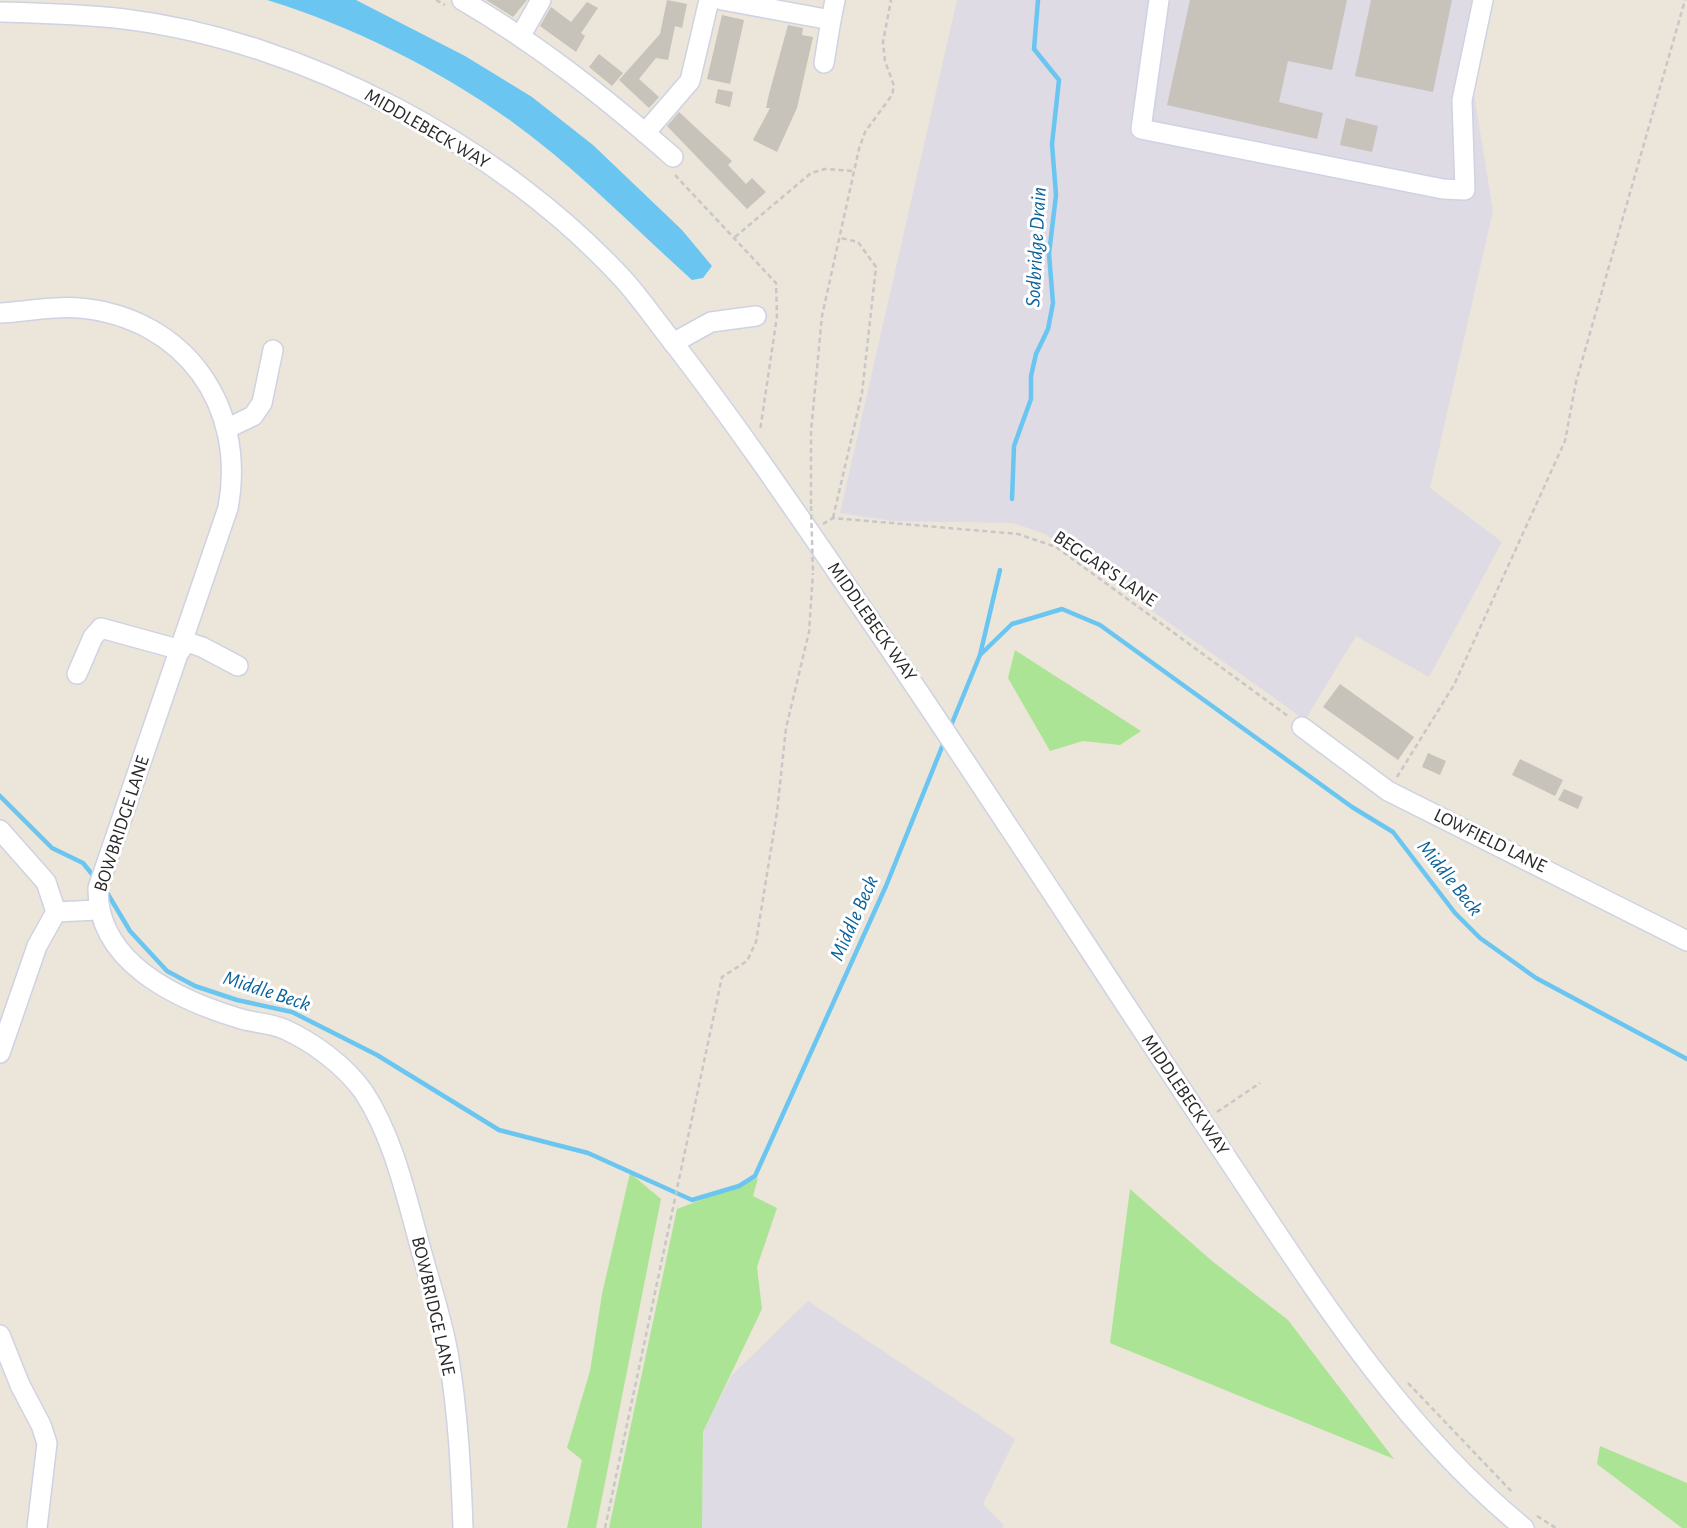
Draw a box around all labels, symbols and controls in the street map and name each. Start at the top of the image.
street label: MIDDLEBECK WAY [361,86,493,172]
water label: Sodbridge Drain [1022,186,1050,308]
street label: BEGGAR'S LANE [1050,528,1160,610]
street label: MIDDLEBECK WAY [824,559,920,685]
street label: BOWBRIDGE LANE [91,754,153,894]
street label: LOWFIELD LANE [1431,806,1549,876]
water label: Middle Beck [1413,836,1487,920]
water label: Middle Beck [826,872,882,964]
water label: Middle Beck [221,967,313,1015]
street label: MIDDLEBECK WAY [1138,1031,1232,1159]
street label: BOWBRIDGE LANE [408,1235,458,1377]

